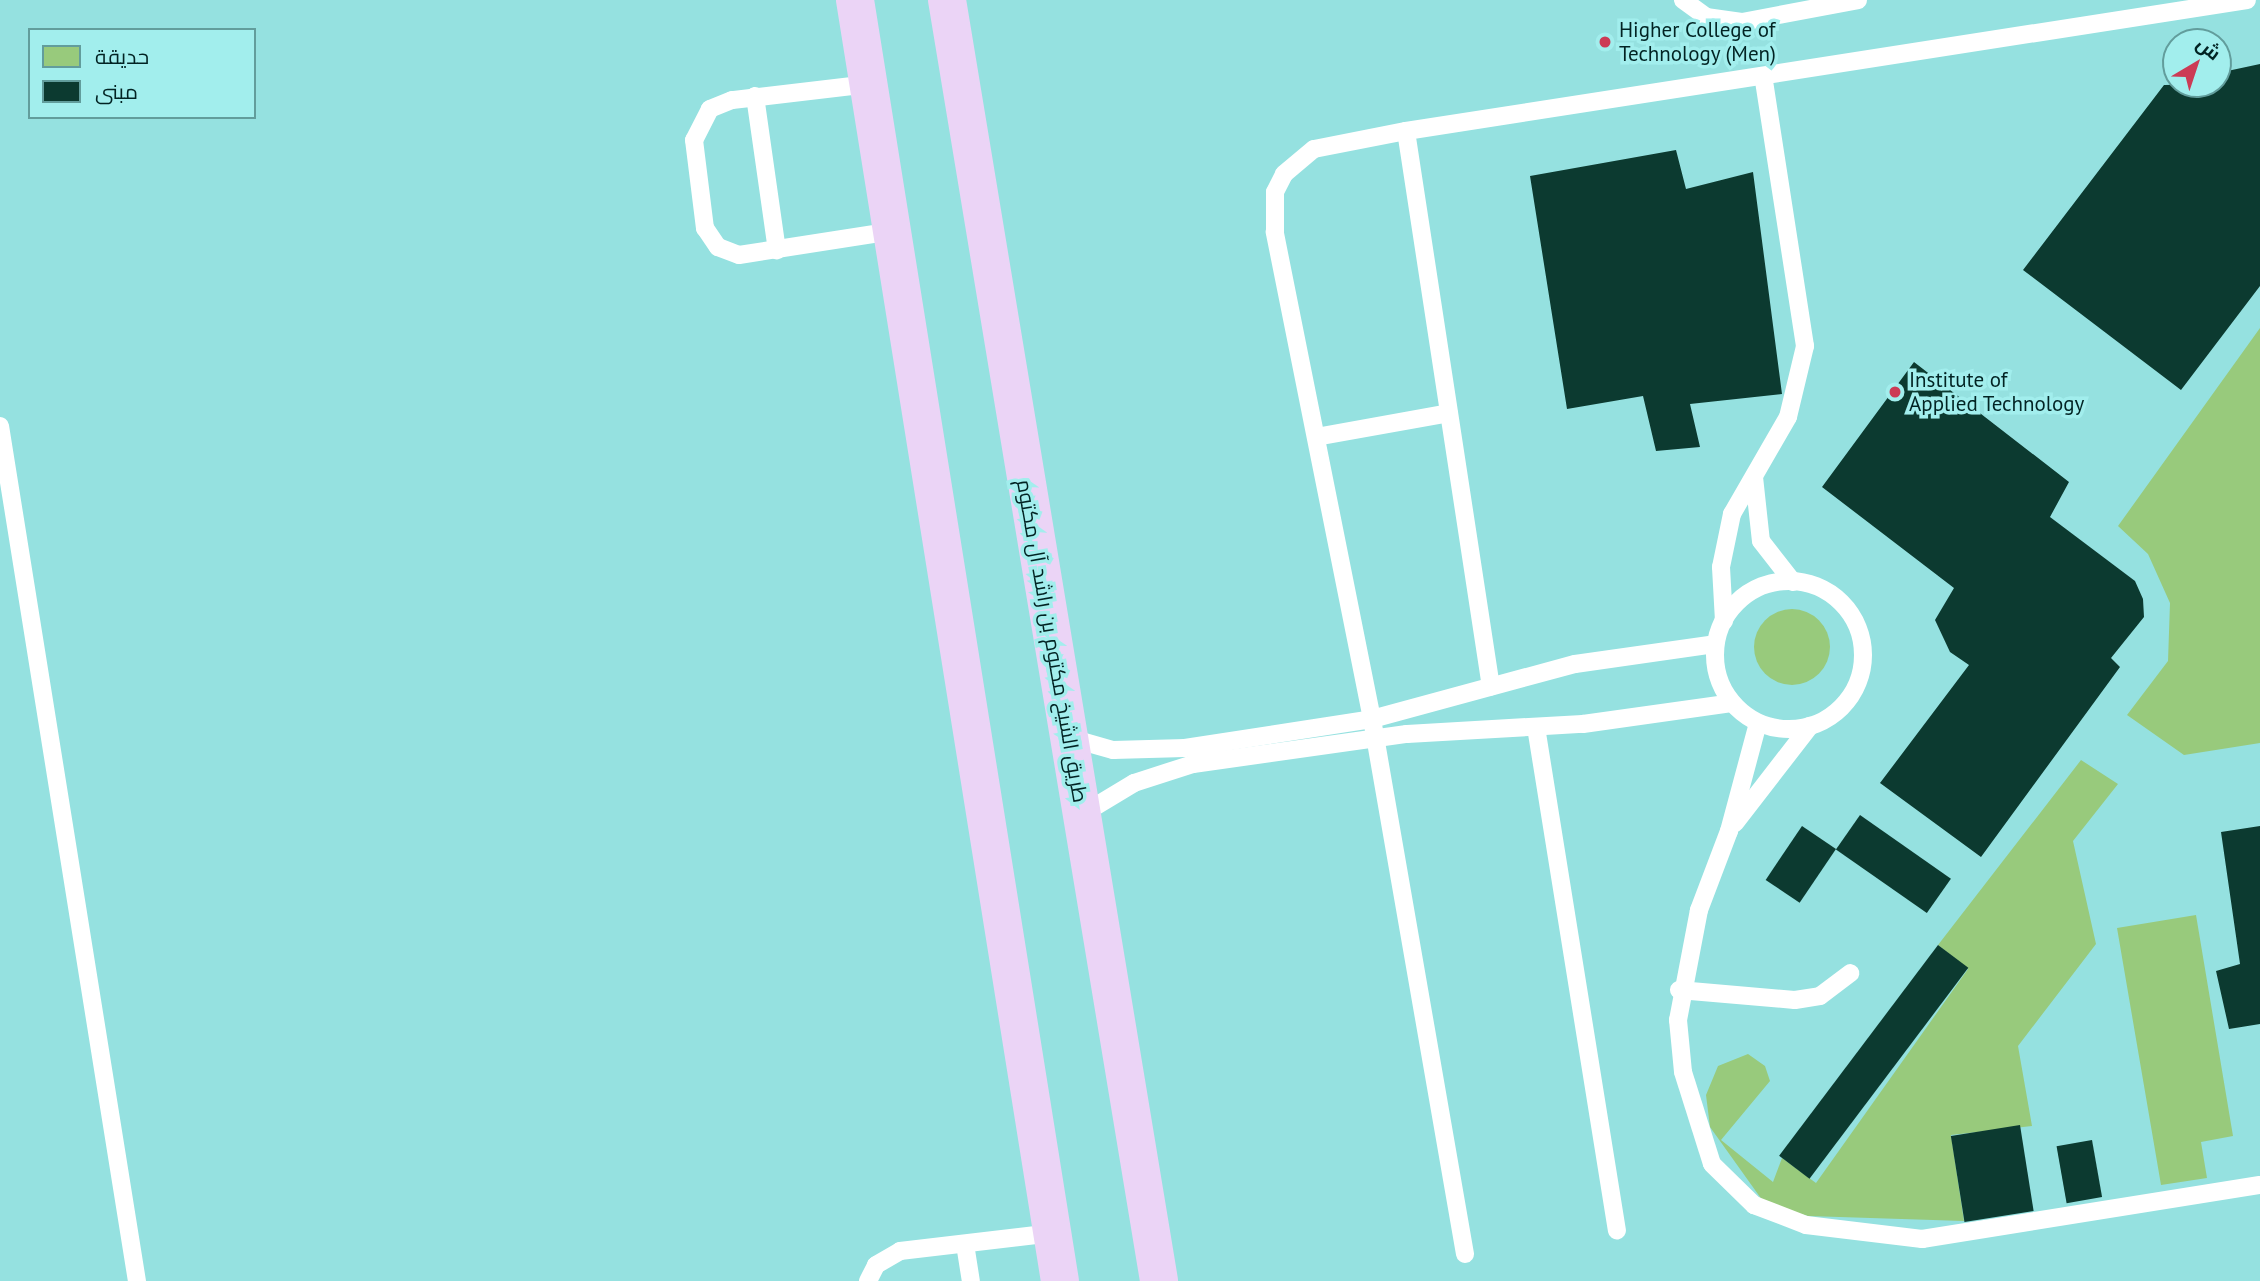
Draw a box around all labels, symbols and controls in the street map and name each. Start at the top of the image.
place label: Higher College of Technology (Men) [1619,17,1777,67]
legend [28,28,256,119]
north arrow [2162,28,2232,98]
text: ش [2192,31,2226,65]
marker: Higher College of Technology (Men) [1597,34,1613,50]
text: حديقة [95,43,149,70]
text: مبنى [95,78,138,105]
place label: Institute of Applied Technology [1909,367,2085,417]
marker: Institute of Applied Technology [1887,384,1903,400]
street label: طريق الشيخ مكتوم بن راشد آل مكتوم [1011,477,1093,805]

